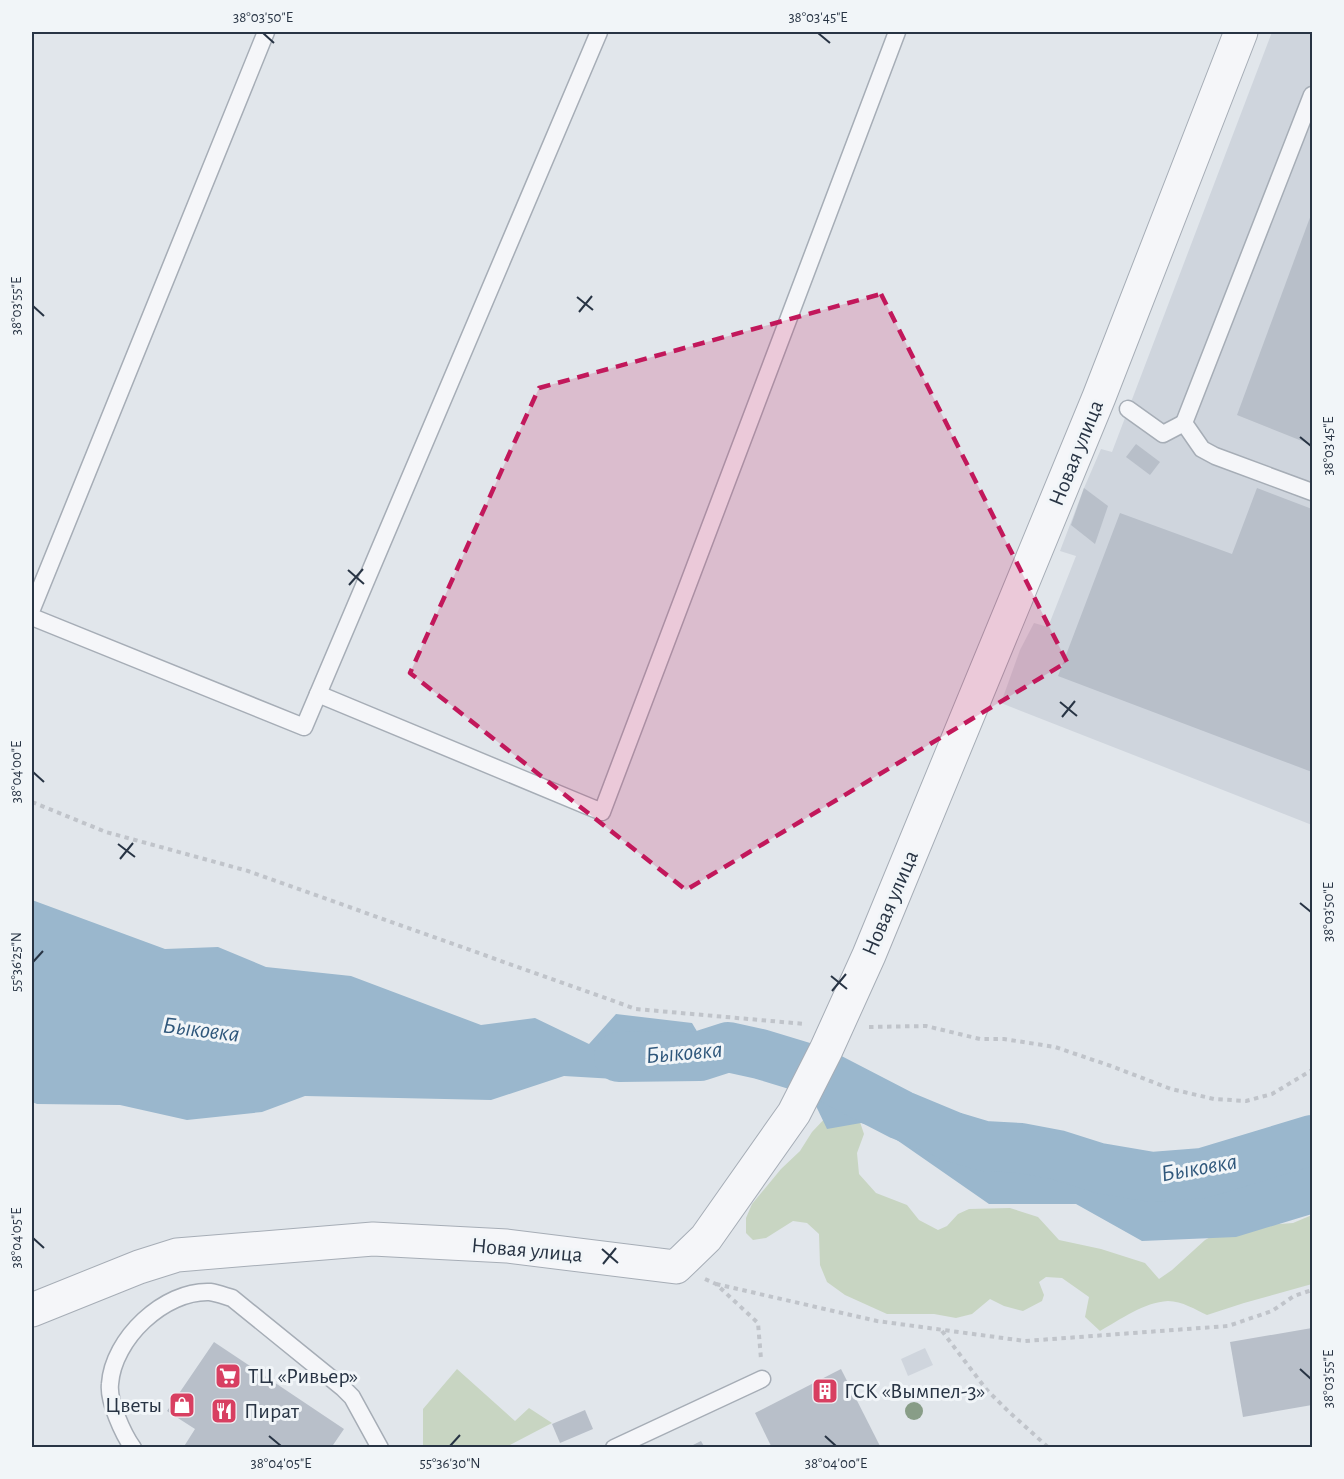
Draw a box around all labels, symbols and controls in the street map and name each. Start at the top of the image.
text: 38°03'50"E [233,10,293,25]
text: 38°03'45"E [788,10,848,25]
text: 38°03'55"E [9,277,24,335]
street label: Новая улица [1045,397,1107,509]
text: 38°03'45"E [1321,416,1336,476]
text: 38°04'00"E [9,741,24,803]
street label: Новая улица [858,847,922,959]
text: 38°03'50"E [1321,882,1336,942]
text: 55°36'25"N [9,932,24,992]
water label: Быковка [161,1013,241,1047]
water label: Быковка [645,1038,723,1068]
water label: Быковка [1159,1149,1239,1187]
text: 38°04'05"E [9,1208,24,1268]
street label: Новая улица [470,1234,584,1266]
text: 38°03'55"E [1321,1350,1336,1408]
supermarket icon: ТЦ «Ривьер» [213,1361,243,1391]
place label: ТЦ «Ривьер» [248,1365,358,1387]
building icon: ГСК «Вымпел-3» [810,1376,840,1406]
place label: ГСК «Вымпел-3» [844,1380,985,1402]
shop icon: Цветы [167,1390,197,1420]
place label: Цветы [105,1394,162,1416]
restaurant icon: Пират [209,1396,239,1426]
place label: Пират [244,1400,300,1422]
text: 38°04'05"E [251,1456,311,1471]
text: 55°36'30"N [419,1456,481,1471]
text: 38°04'00"E [805,1456,867,1471]

